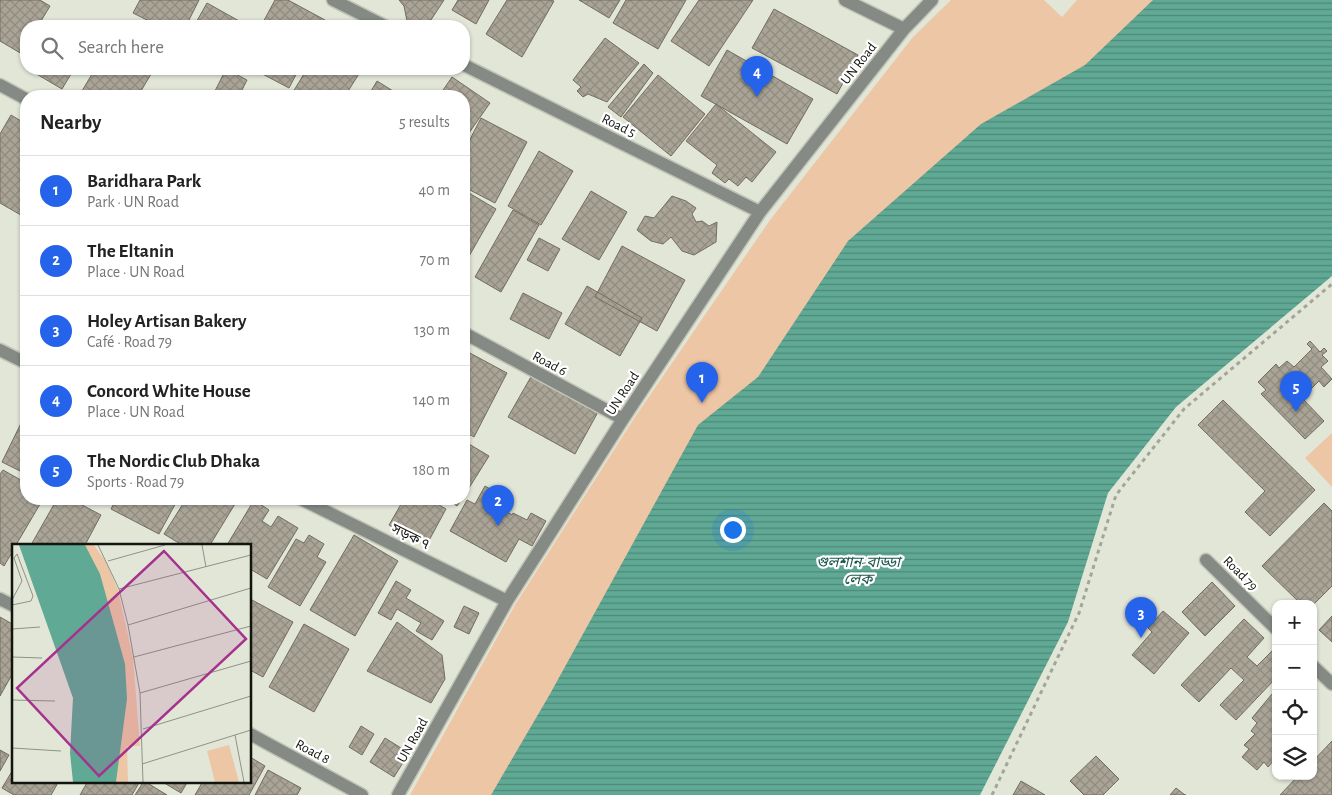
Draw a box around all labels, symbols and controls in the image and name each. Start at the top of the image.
search box [20,20,470,75]
icon: search [38,34,66,62]
text: Search here [78,38,164,57]
street label: UN Road [838,40,879,87]
pin: 4 [741,56,773,97]
text: Nearby [40,112,101,133]
street label: Road 5 [599,112,638,140]
text: 5 results [399,114,450,130]
text: Baridhara Park [87,172,201,191]
text: 1 [53,182,59,198]
text: 40 m [418,182,450,198]
text: Park · UN Road [87,194,179,210]
text: The Eltanin [87,242,174,261]
text: 2 [52,252,60,268]
text: 70 m [419,252,450,268]
text: Place · UN Road [87,264,185,280]
text: Holey Artisan Bakery [87,312,247,331]
text: 3 [53,322,59,338]
text: 130 m [414,322,450,338]
text: Café · Road 79 [87,334,172,350]
street label: Road 6 [530,349,569,379]
pin: 1 [686,362,718,403]
street label: UN Road [604,369,642,418]
pin: 5 [1280,371,1312,412]
text: Concord White House [87,382,251,401]
text: 4 [52,392,60,408]
text: 140 m [413,392,450,408]
text: Place · UN Road [87,404,185,420]
text: The Nordic Club Dhaka [87,452,260,471]
text: 5 [53,462,59,478]
text: 180 m [413,462,450,478]
text: Sports · Road 79 [87,474,184,490]
pin: 2 [482,485,514,526]
your location [720,517,746,543]
street label: সড়ক ৭ [388,521,432,552]
inset map [12,544,251,782]
street label: Road 79 [1220,554,1260,594]
water label: গুলশান-বাড্ডা লেক [816,555,903,587]
pin: 3 [1125,597,1157,638]
map controls [1272,600,1317,780]
button: + [1272,600,1317,645]
button: − [1272,645,1317,690]
button: locate [1272,690,1317,735]
street label: UN Road [395,716,431,765]
button: layers [1272,735,1317,780]
street label: Road 8 [293,737,332,767]

